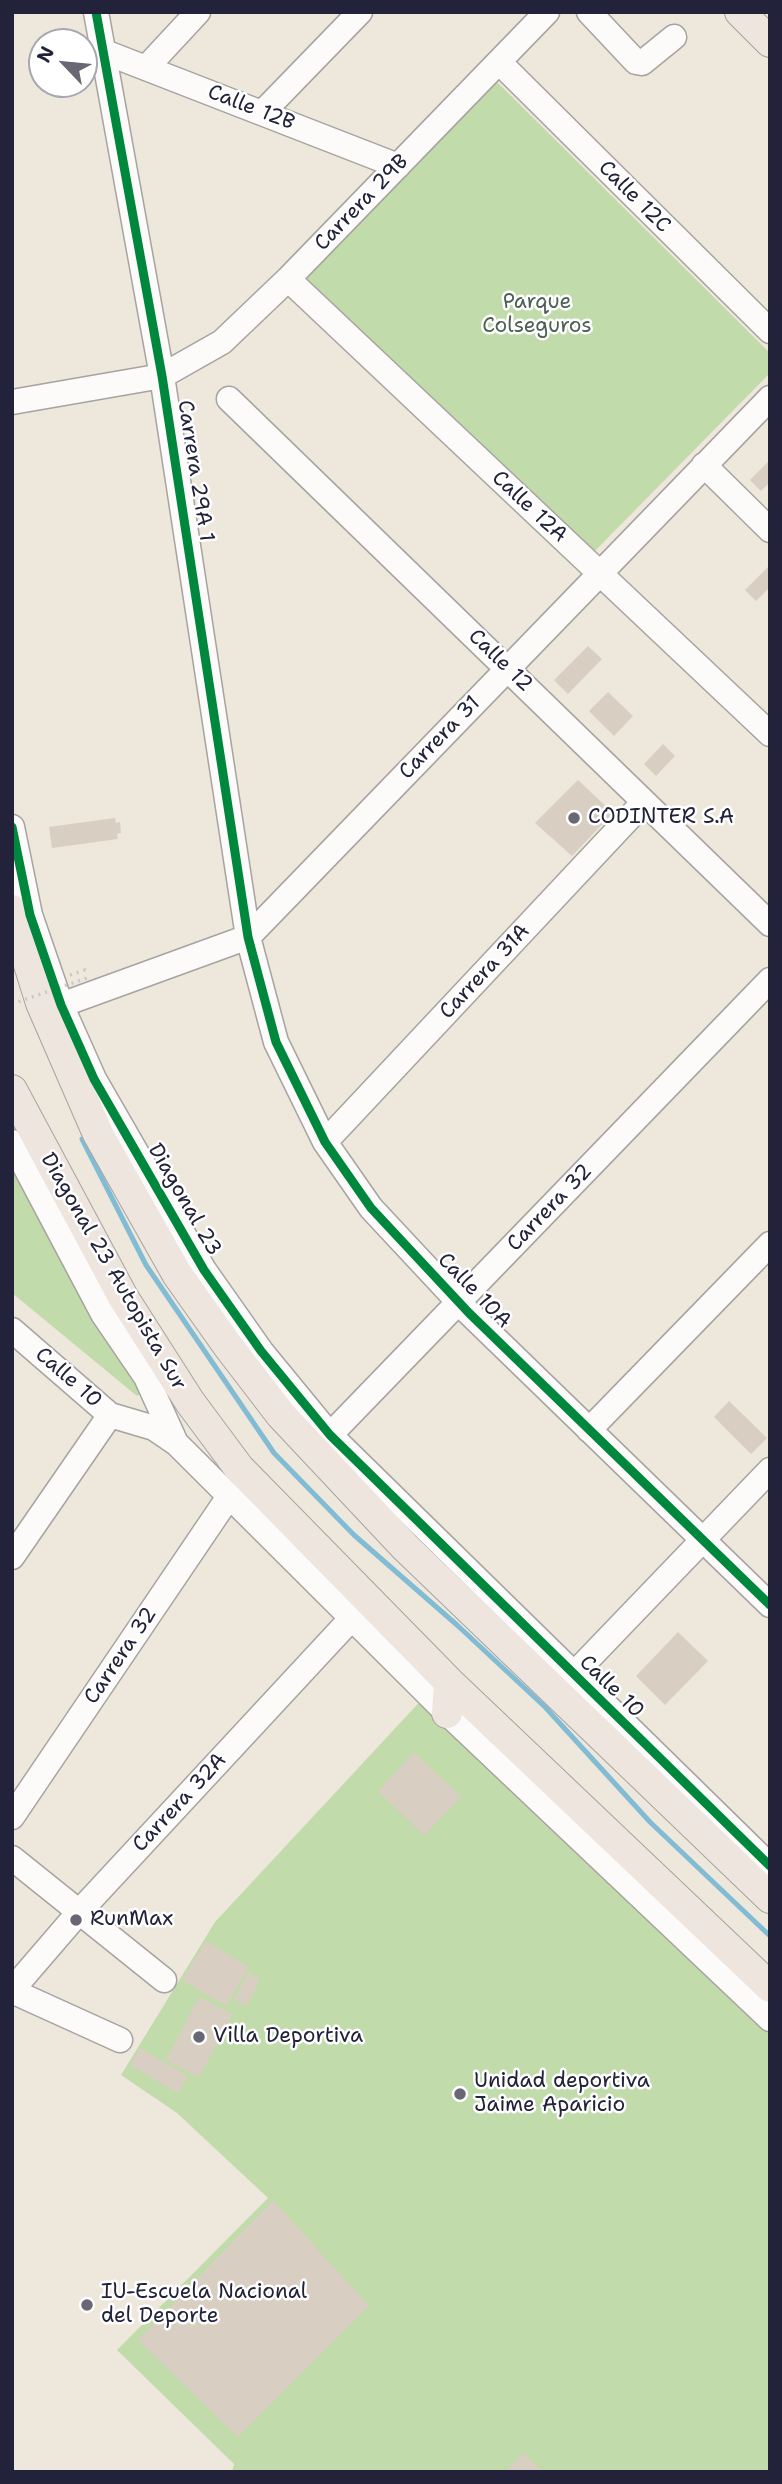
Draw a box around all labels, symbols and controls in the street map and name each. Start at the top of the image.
north arrow [28,28,98,98]
text: N [31,42,60,67]
street label: Calle 12B [204,80,298,136]
street label: Carrera 29B [310,150,414,256]
street label: Calle 12C [593,156,675,238]
park label: Parque Colseguros [482,290,592,340]
street label: Carrera 29A 1 [171,398,219,544]
street label: Calle 12A [486,466,572,548]
street label: Calle 12 [463,624,537,698]
street label: Carrera 31 [394,691,486,785]
place label: CODINTER S.A [588,805,734,831]
marker: CODINTER S.A [566,810,582,826]
street label: Carrera 31A [435,919,535,1025]
street label: Diagonal 23 [142,1139,226,1261]
street label: Diagonal 23 Autopista Sur [35,1149,191,1395]
street label: Carrera 32 [502,1159,598,1257]
street label: Calle 10A [432,1248,516,1334]
street label: Calle 10 [30,1342,106,1414]
street label: Carrera 32 [79,1603,163,1709]
street label: Calle 10 [573,1650,649,1724]
street label: Carrera 32A [128,1748,232,1858]
place label: RunMax [90,1907,173,1933]
marker: RunMax [68,1912,84,1928]
place label: Villa Deportiva [213,2024,363,2050]
marker: Villa Deportiva [191,2029,207,2045]
place label: Unidad deportiva Jaime Aparicio [474,2069,650,2119]
marker: Unidad deportiva Jaime Aparicio [452,2086,468,2102]
place label: IU-Escuela Nacional del Deporte [101,2280,307,2330]
marker: IU-Escuela Nacional del Deporte [79,2297,95,2313]

